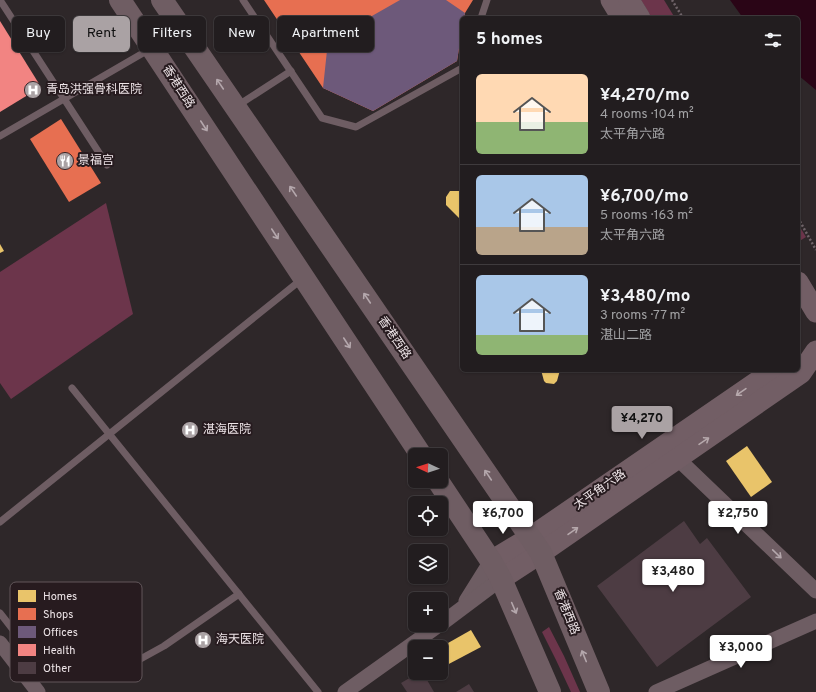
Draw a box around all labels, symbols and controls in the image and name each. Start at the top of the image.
chip: Buy [12,16,65,52]
chip: Rent [73,16,130,52]
chip: Filters [138,16,206,52]
chip: New [214,16,269,52]
chip: Apartment [277,16,374,52]
text: 5 homes [476,29,543,51]
icon: filters [762,29,784,51]
street label: 香港西路 [158,63,198,111]
one-way arrow [216,79,224,90]
hospital icon: 青岛洪强骨科医院 [23,80,43,100]
place label: 青岛洪强骨科医院 [46,82,142,98]
text: ¥4,270/mo [600,85,690,107]
icon: home [508,90,556,138]
text: 4 rooms · 104 m² [600,107,694,123]
one-way arrow [200,120,208,132]
text: 太平角六路 [600,127,665,143]
restaurant icon: 景福宫 [55,151,75,171]
place label: 景福宫 [78,153,114,169]
one-way arrow [289,186,297,197]
text: ¥6,700/mo [600,186,689,208]
icon: home [508,191,556,239]
text: 5 rooms · 163 m² [600,208,693,224]
text: 太平角六路 [600,228,665,244]
one-way arrow [271,229,279,240]
text: ¥3,480/mo [600,286,690,308]
icon: home [508,291,556,339]
one-way arrow [363,293,371,304]
text: 3 rooms · 77 m² [600,308,685,324]
street label: 香港西路 [374,314,414,362]
text: 湛山二路 [600,328,652,344]
one-way arrow [343,337,351,348]
one-way arrow [736,388,747,396]
pin: ¥4,270 [609,406,675,440]
text: ¥4,270 [621,411,663,427]
hospital icon: 湛海医院 [180,420,200,440]
place label: 湛海医院 [203,422,251,438]
one-way arrow [698,437,709,445]
north arrow [408,448,448,488]
map controls [408,448,448,680]
street label: 太平角六路 [571,466,629,514]
one-way arrow [484,469,492,480]
button: locate [408,496,448,536]
pin: ¥6,700 [470,501,536,535]
pin: ¥2,750 [705,501,771,535]
text: ¥6,700 [482,506,524,522]
text: ¥2,750 [717,506,759,522]
one-way arrow [568,527,579,535]
button: layers [408,544,448,584]
one-way arrow [772,549,782,559]
pin: ¥3,480 [640,559,706,593]
text: ¥3,480 [651,564,695,580]
legend [10,582,142,682]
street label: 香港西路 [550,587,582,637]
text: Homes [43,590,77,604]
button: + [408,592,448,632]
one-way arrow [511,602,518,614]
text: Shops [43,608,73,622]
text: Offices [43,626,78,640]
hospital icon: 海天医院 [193,630,213,650]
place label: 海天医院 [216,632,264,648]
pin: ¥3,000 [708,635,774,669]
button: − [408,640,448,680]
text: ¥3,000 [719,640,763,656]
text: Health [43,644,75,658]
one-way arrow [580,650,587,662]
text: Other [43,662,72,676]

